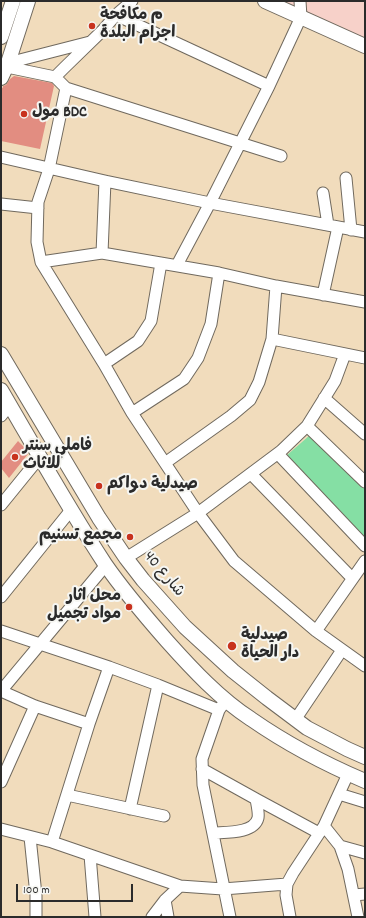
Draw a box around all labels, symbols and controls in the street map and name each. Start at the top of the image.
place label: م مكافحة اجرام البلدة [100,7,175,45]
marker: م مكافحة اجرام البلدة [87,21,97,31]
place label: مول BDC [32,104,87,124]
marker: مول BDC [19,109,29,119]
place label: فاملي سنتر للاثاث [23,438,92,476]
marker: فاملي سنتر للاثاث [10,452,20,462]
place label: صيدلية دواكم [107,476,198,496]
marker: صيدلية دواكم [94,481,104,491]
place label: مجمع تسنيم [39,527,122,547]
marker: مجمع تسنيم [125,532,135,542]
street label: شارع 40 [138,548,188,602]
place label: محل اثار مواد تجميل [47,588,121,626]
marker: محل اثار مواد تجميل [124,602,134,612]
place label: صيدلية دار الحياة [241,627,299,665]
marker: صيدلية دار الحياة [226,640,238,652]
scale bar [18,876,135,902]
text: 100 m [23,882,50,899]

